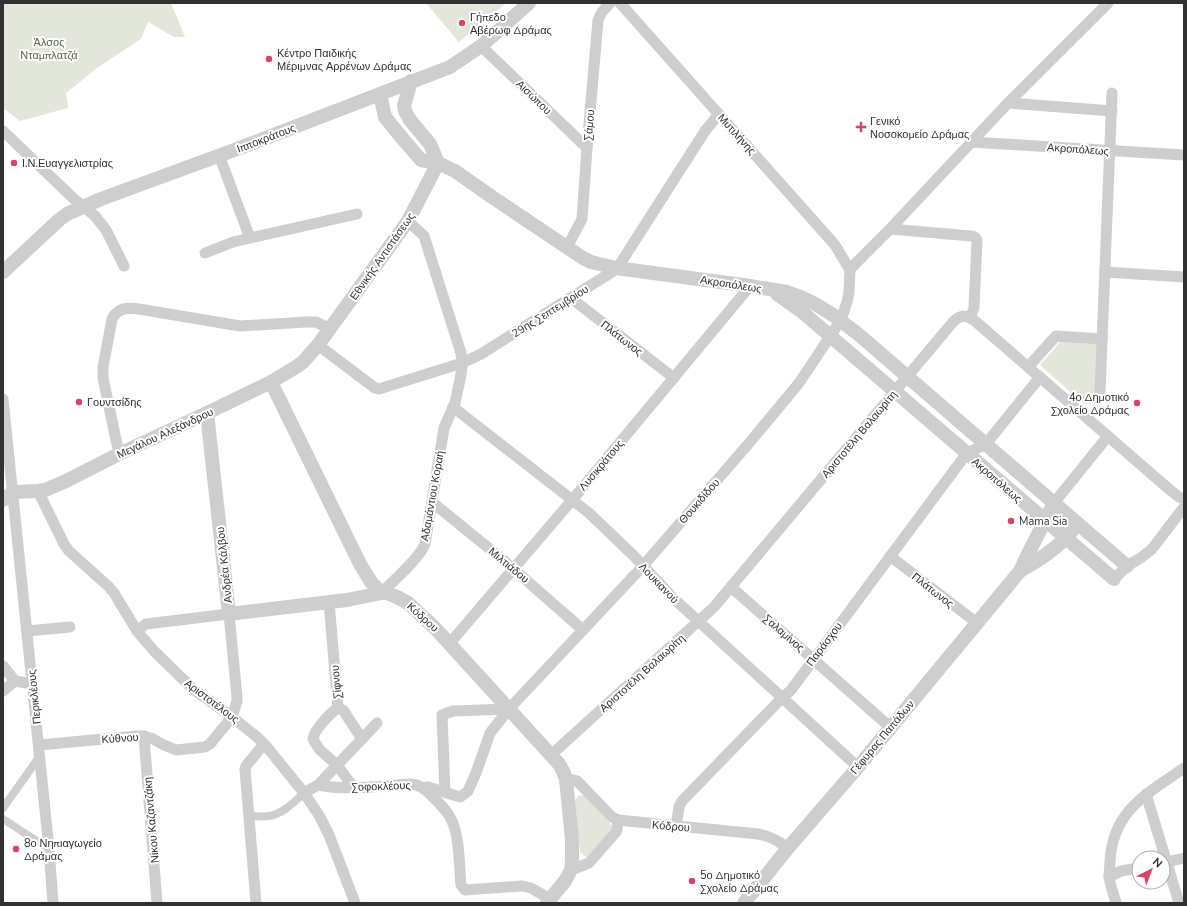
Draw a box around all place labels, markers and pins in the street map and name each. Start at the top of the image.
place label: Γήπεδο Αβέρωφ Δράμας [470,10,552,38]
marker: Γήπεδο Αβέρωφ Δράμας [457,18,467,28]
place label: Κέντρο Παιδικής Μέριμνας Αρρένων Δράμας [277,46,412,74]
marker: Κέντρο Παιδικής Μέριμνας Αρρένων Δράμας [264,54,274,64]
place label: Γενικό Νοσοκομείο Δράμας [870,114,969,142]
marker: Γενικό Νοσοκομείο Δράμας [855,121,867,133]
place label: Ι.Ν.Ευαγγελιστρίας [22,156,113,171]
marker: Ι.Ν.Ευαγγελιστρίας [9,158,19,168]
place label: 4ο Δημοτικό Σχολείο Δράμας [1051,390,1129,418]
place label: Γουντσίδης [87,395,142,410]
marker: Γουντσίδης [74,397,84,407]
marker: 4ο Δημοτικό Σχολείο Δράμας [1132,398,1142,408]
place label: Mama Sia [1019,514,1068,529]
marker: Mama Sia [1006,516,1016,526]
place label: 8ο Νηπιαγωγείο Δράμας [24,836,102,864]
marker: 8ο Νηπιαγωγείο Δράμας [11,844,21,854]
place label: 5ο Δημοτικό Σχολείο Δράμας [700,868,778,896]
marker: 5ο Δημοτικό Σχολείο Δράμας [687,876,697,886]

